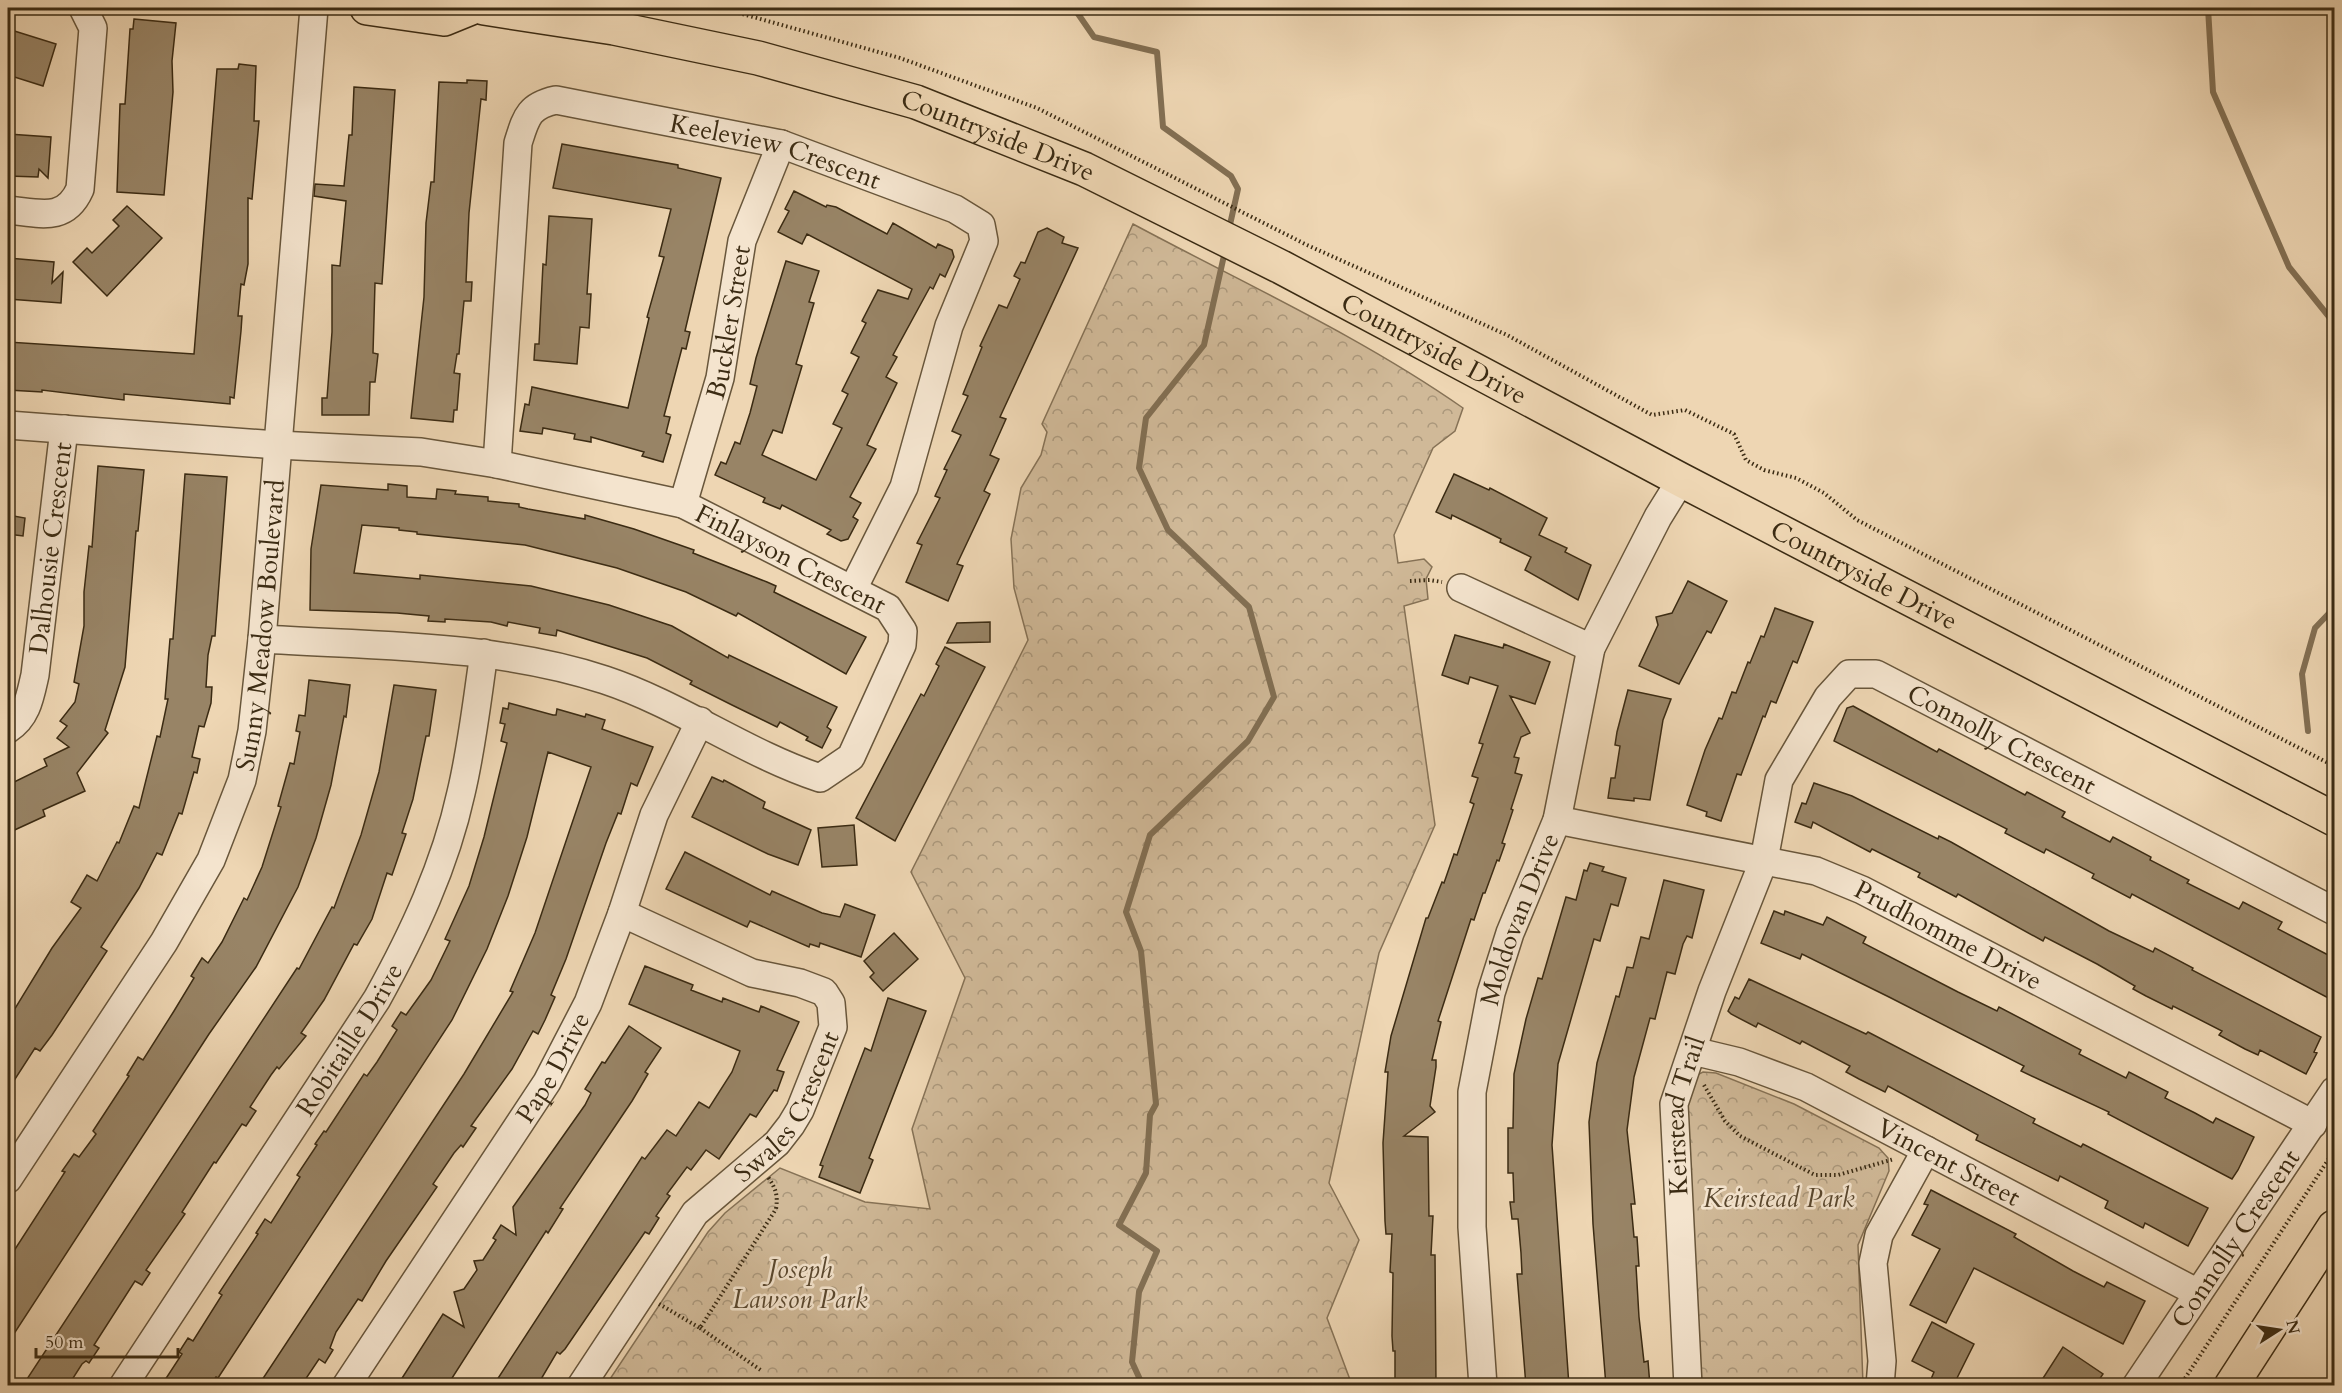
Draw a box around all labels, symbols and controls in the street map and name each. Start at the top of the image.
street label: Countryside Drive [897,82,1101,190]
street label: Keeleview Crescent [667,106,886,198]
street label: Buckler Street [698,243,759,403]
street label: Countryside Drive [1335,285,1533,413]
street label: Dalhousie Crescent [21,440,80,656]
street label: Sunny Meadow Boulevard [227,478,293,774]
street label: Finlayson Crescent [689,496,892,622]
street label: Countryside Drive [1764,513,1963,638]
street label: Connolly Crescent [1901,676,2102,803]
street label: Moldovan Drive [1472,828,1568,1008]
street label: Prudhomme Drive [1848,872,2048,998]
street label: Robitaille Drive [288,957,411,1123]
street label: Pape Drive [508,1006,598,1130]
street label: Swales Crescent [726,1026,848,1190]
street label: Keirstead Trail [1657,1031,1714,1196]
street label: Vincent Street [1871,1110,2026,1215]
street label: Connolly Crescent [2163,1142,2308,1335]
park label: Keirstead Park [1703,1181,1855,1216]
park label: Joseph Lawson Park [732,1252,868,1317]
north arrow [2249,1300,2309,1360]
text: N [2280,1318,2305,1336]
scale bar [36,1321,178,1359]
text: 50 m [45,1330,84,1355]

